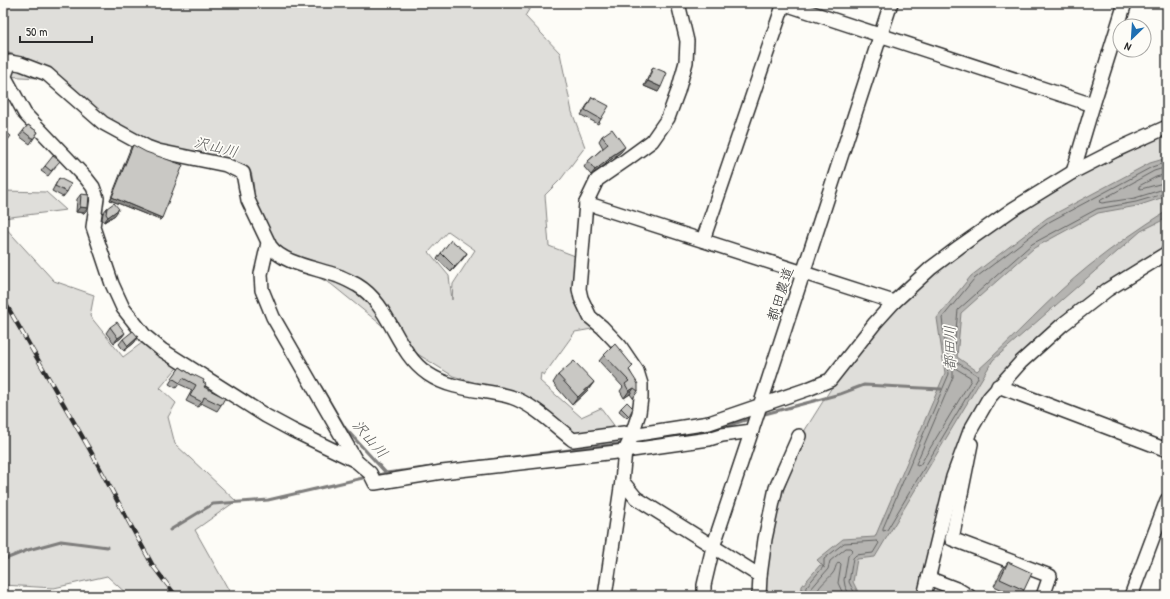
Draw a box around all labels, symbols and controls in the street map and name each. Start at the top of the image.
scale bar [20,18,92,44]
north arrow [1112,18,1152,58]
text: 50 m [26,23,47,40]
text: N [1122,39,1133,55]
water label: 沢山川 [192,131,241,162]
street label: 都田農道 [762,264,797,323]
water label: 都田川 [939,325,960,371]
water label: 沢山川 [348,415,393,463]

